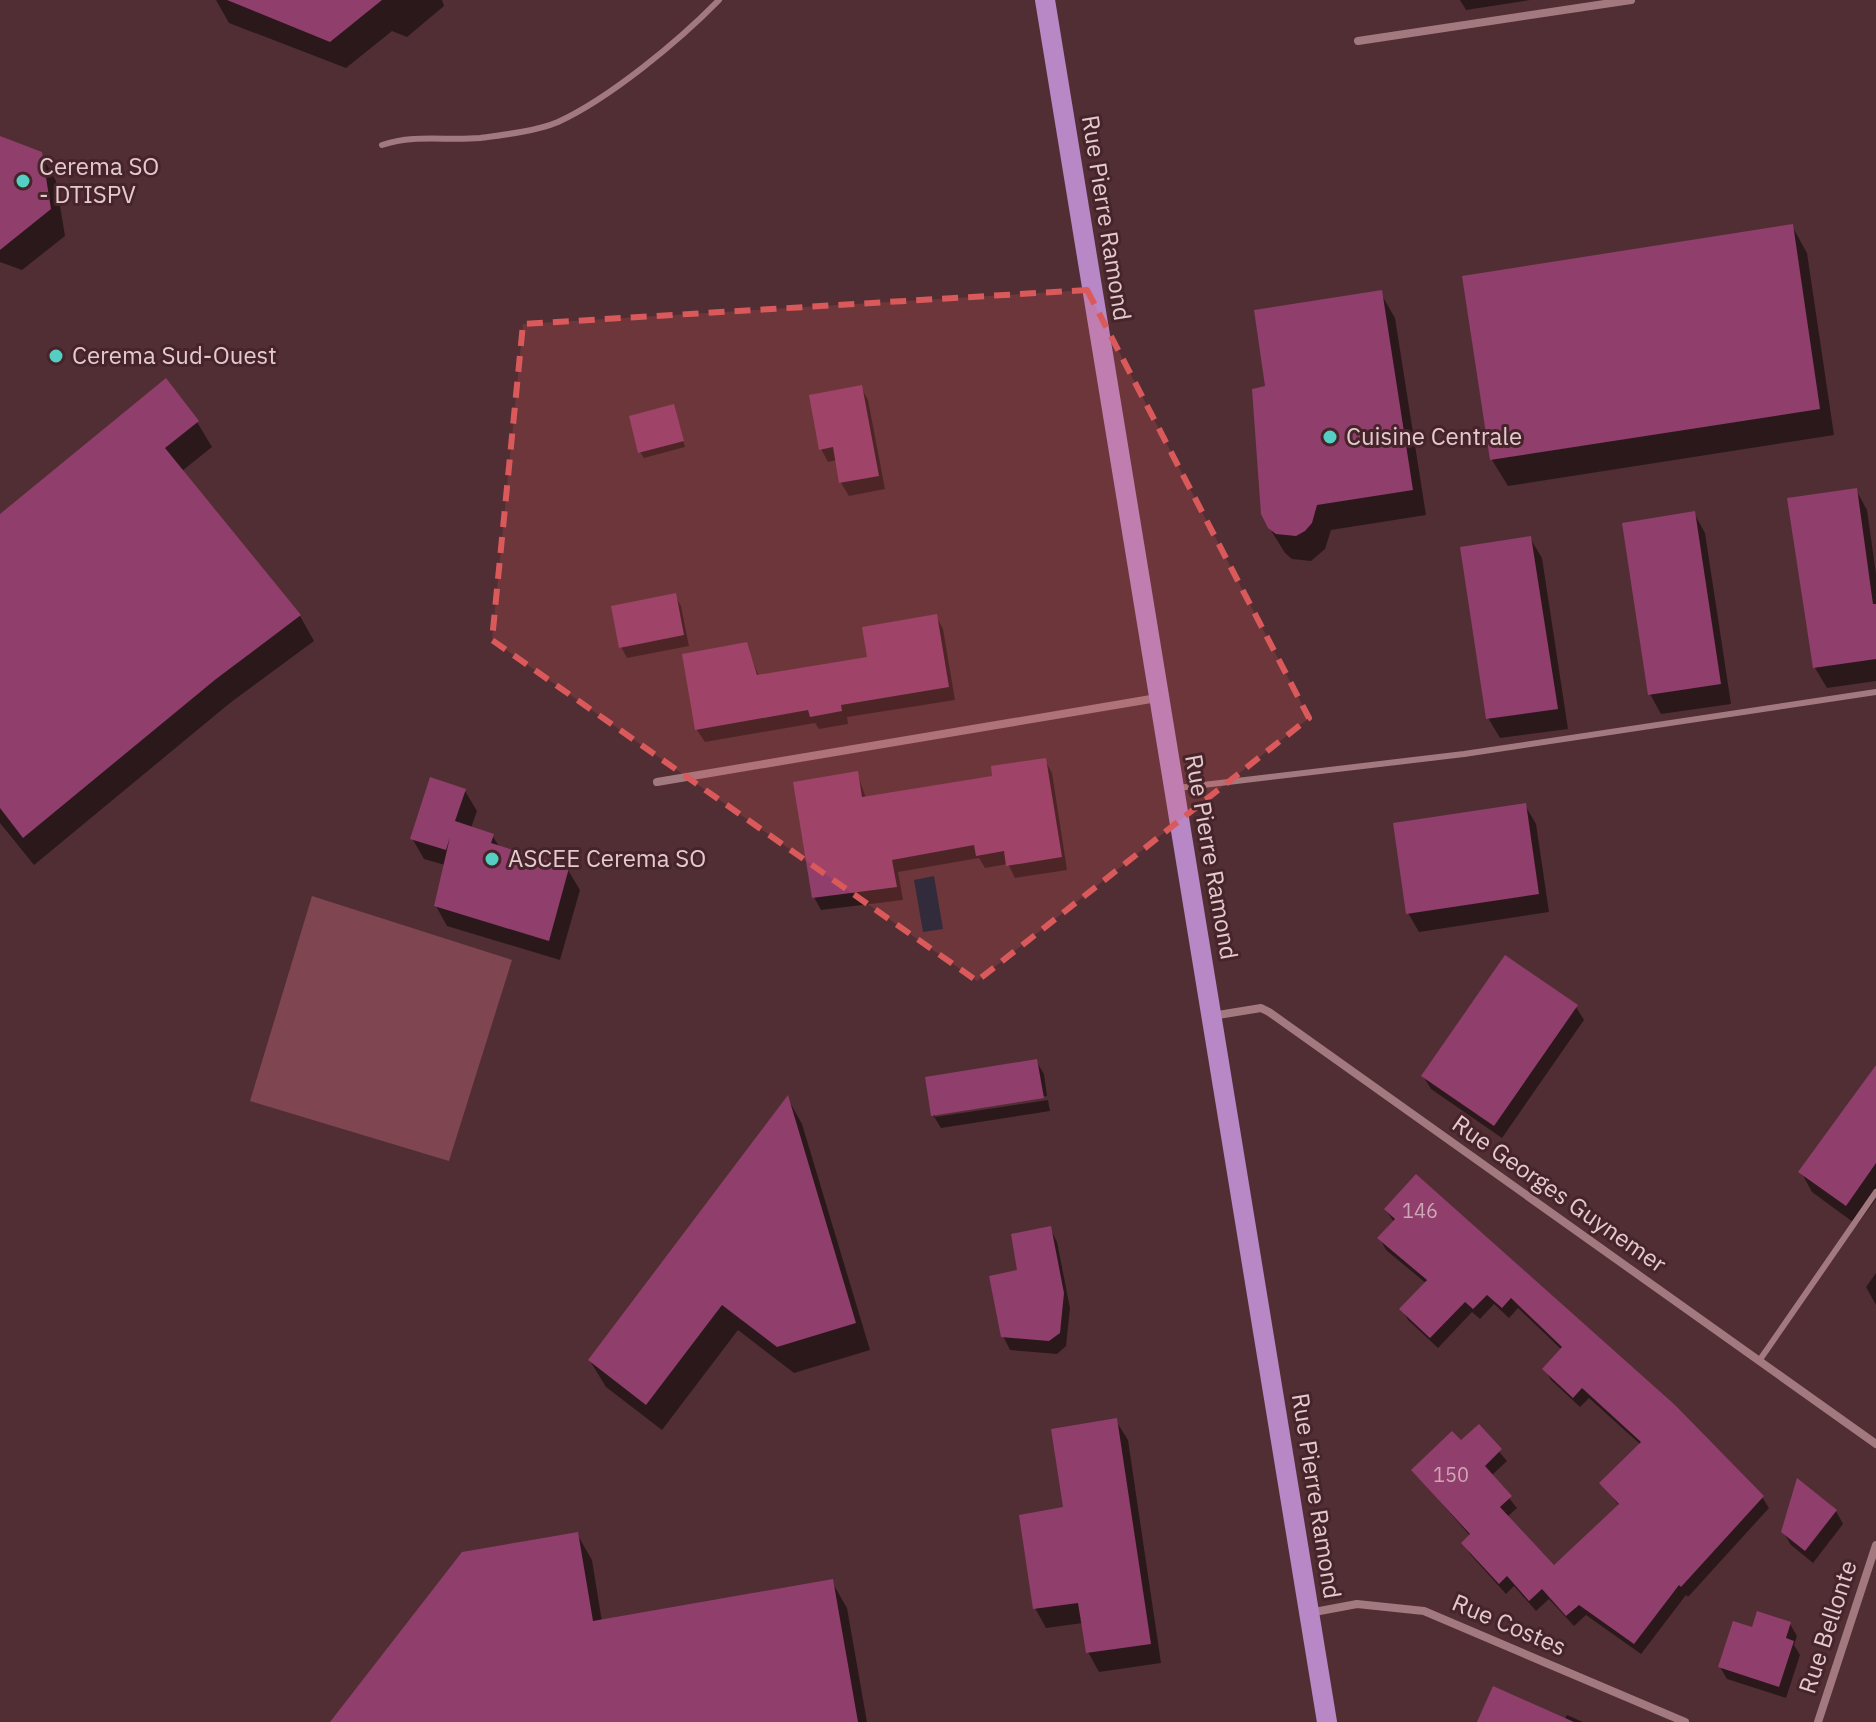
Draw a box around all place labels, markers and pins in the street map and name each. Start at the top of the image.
place label: Cerema SO - DTISPV [39,150,159,210]
marker: Cerema SO - DTISPV [14,172,32,190]
place label: Cerema Sud-Ouest [72,339,277,371]
marker: Cerema Sud-Ouest [47,347,65,365]
place label: Cuisine Centrale [1346,420,1522,452]
marker: Cuisine Centrale [1321,428,1339,446]
place label: ASCEE Cerema SO [508,842,706,874]
marker: ASCEE Cerema SO [483,850,501,868]

